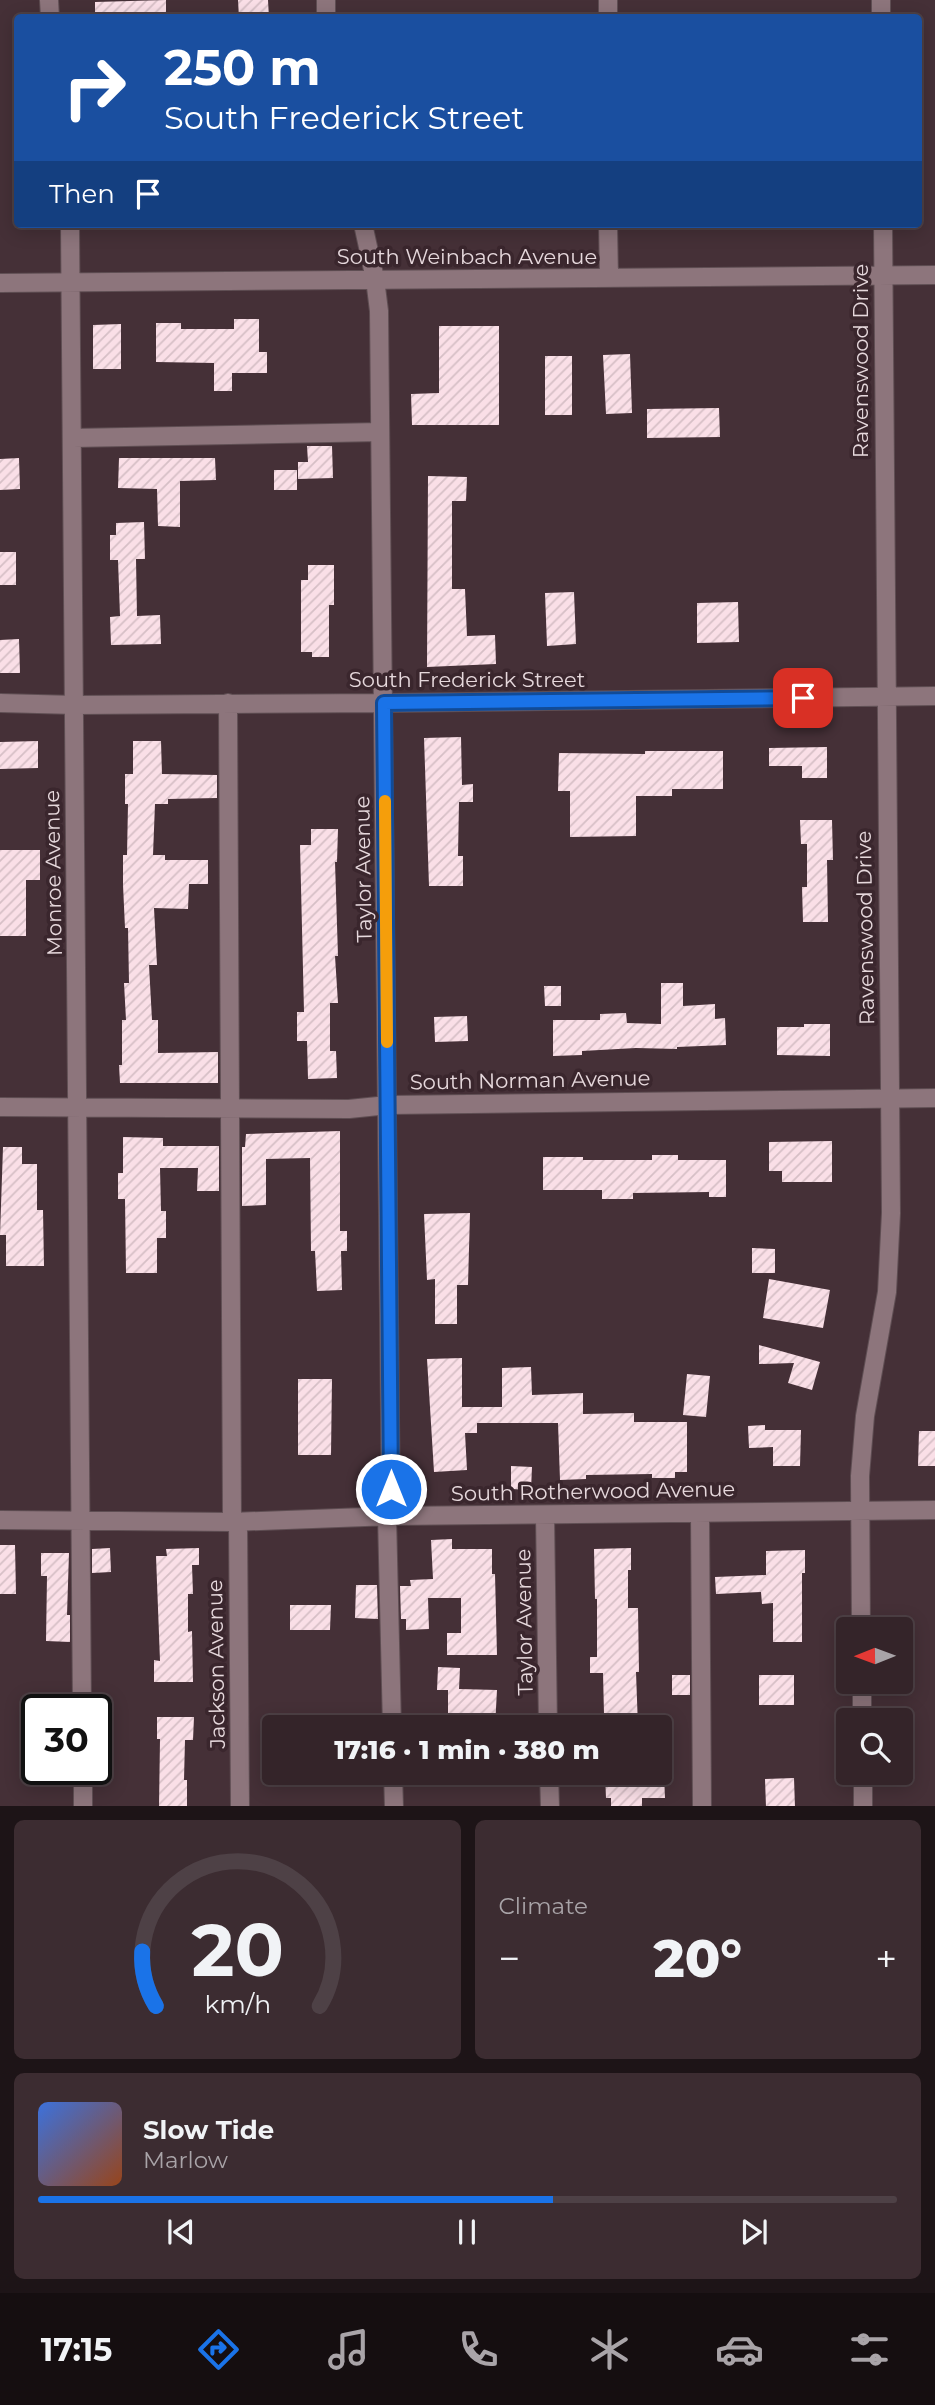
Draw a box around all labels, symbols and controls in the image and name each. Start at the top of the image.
text: 250 m [164,38,321,97]
icon: right [49,42,140,133]
text: South Frederick Street [164,98,524,137]
icon: arrive [129,175,167,213]
text: Then [49,178,115,210]
street label: South Weinbach Avenue [337,244,597,269]
street label: Ravenswood Drive [848,264,873,458]
street label: South Frederick Street [349,667,585,692]
pin [773,668,833,728]
icon: arrive [784,679,822,717]
street label: Monroe Avenue [39,790,67,956]
street label: Taylor Avenue [349,795,377,943]
street label: Ravenswood Drive [851,831,879,1025]
street label: South Norman Avenue [410,1065,650,1095]
position arrow [354,1452,428,1526]
street label: South Rotherwood Avenue [451,1476,735,1506]
street label: Taylor Avenue [510,1548,538,1696]
street label: Jackson Avenue [202,1579,230,1750]
north arrow [836,1617,914,1694]
map controls [836,1617,913,1785]
speed limit sign: 30 [21,1694,112,1785]
button: search [836,1708,913,1785]
text: 17:16 · 1 min · 380 m [334,1734,600,1766]
text: Climate [499,1892,588,1920]
text: 20 [191,1906,283,1994]
text: 20° [654,1927,742,1990]
text: − [499,1935,520,1982]
text: + [875,1935,897,1982]
text: km/h [204,1988,271,2018]
text: Slow Tide [143,2114,274,2146]
text: Marlow [143,2146,228,2174]
icon: previous [162,2213,200,2251]
icon: pause [448,2213,486,2251]
icon: next [735,2213,773,2251]
icon: directions [194,2325,243,2374]
icon: music [324,2325,373,2374]
icon: phone [454,2325,503,2374]
icon: climate [585,2325,634,2374]
icon: car [715,2325,764,2374]
icon: filters [845,2325,894,2374]
text: 17:15 [41,2330,112,2369]

